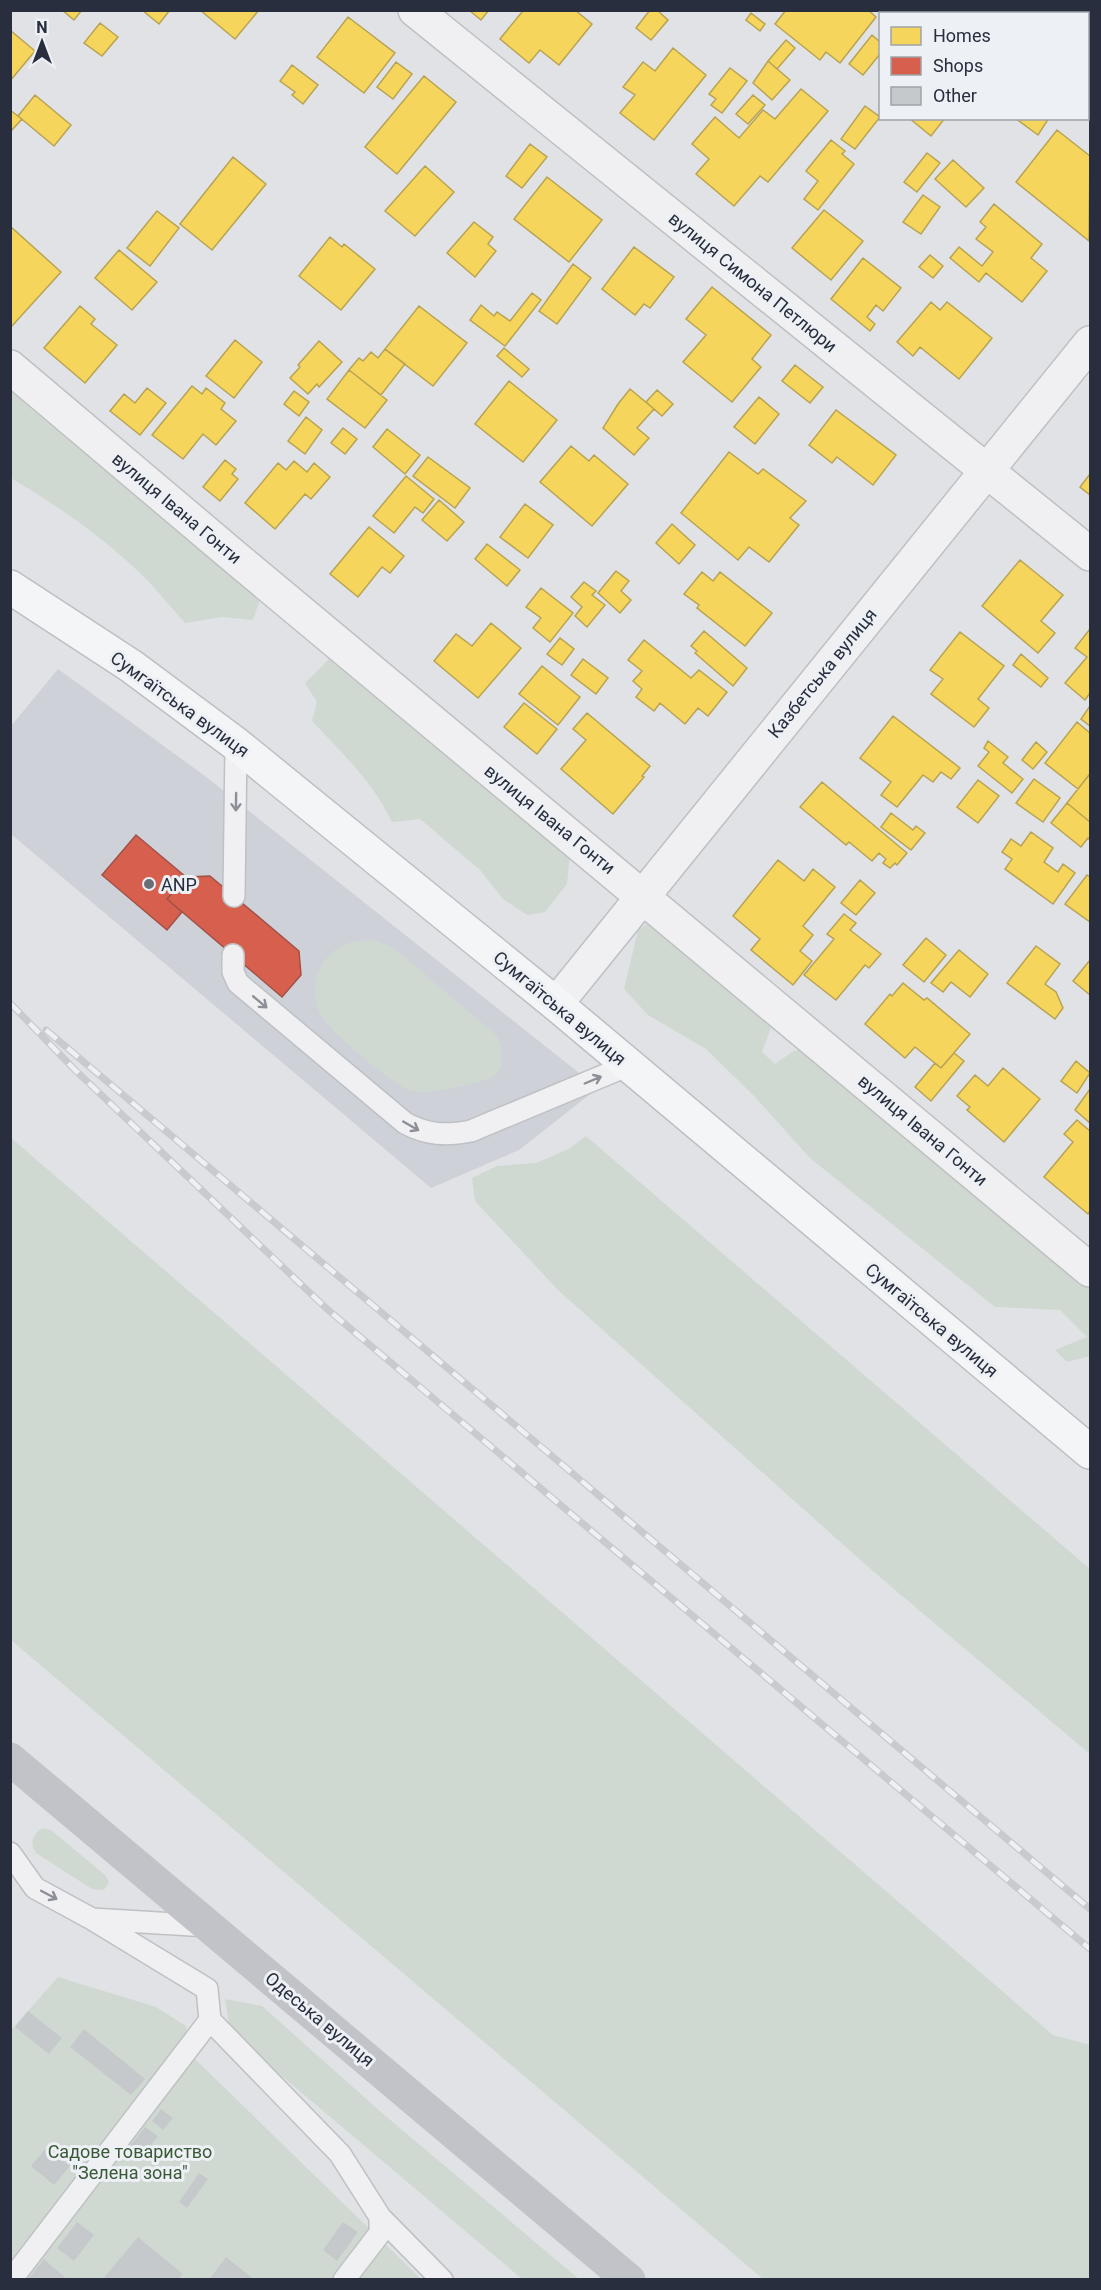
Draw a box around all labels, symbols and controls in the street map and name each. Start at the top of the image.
north arrow [12,12,72,72]
legend [879,12,1089,120]
text: N [36,18,48,37]
text: Homes [933,25,991,46]
text: Shops [933,55,983,76]
text: Other [933,85,977,106]
street label: вулиця Симона Петлюри [665,208,841,356]
street label: вулиця Івана Гонти [108,448,246,568]
street label: Казбетська вулиця [763,604,881,742]
street label: Сумгаїтська вулиця [107,647,253,761]
street label: вулиця Івана Гонти [480,760,620,878]
one-way arrow [230,792,241,812]
place label: ANP [161,874,197,895]
marker: ANP [142,877,156,891]
street label: Сумгаїтська вулиця [490,946,630,1070]
one-way arrow [252,995,268,1008]
street label: вулиця Івана Гонти [854,1070,992,1190]
one-way arrow [584,1074,602,1085]
one-way arrow [402,1120,419,1132]
street label: Сумгаїтська вулиця [862,1258,1002,1382]
one-way arrow [39,1890,57,1901]
street label: Одеська вулиця [261,1967,379,2071]
park label: Садове товариство "Зелена зона" [48,2141,212,2183]

